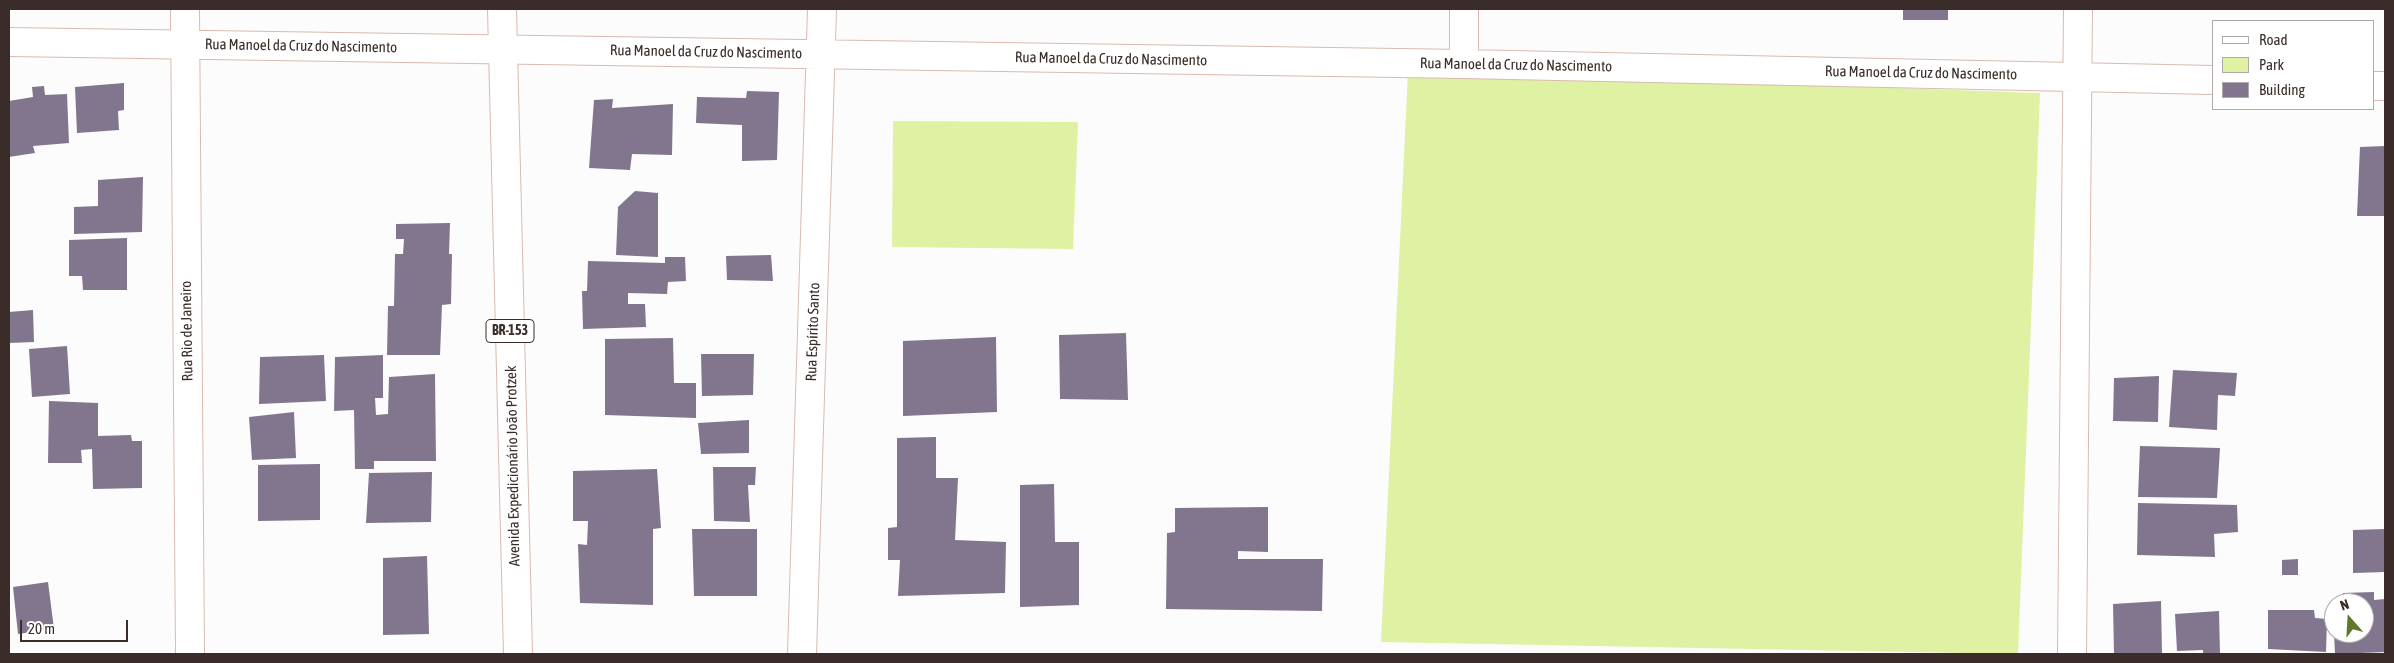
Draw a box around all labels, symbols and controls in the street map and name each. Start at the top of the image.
legend [2212,20,2374,110]
text: Road [2259,31,2288,48]
street label: Rua Manoel da Cruz do Nascimento [205,35,397,57]
street label: Rua Manoel da Cruz do Nascimento [610,41,802,63]
street label: Rua Manoel da Cruz do Nascimento [1015,48,1207,70]
street label: Rua Manoel da Cruz do Nascimento [1420,54,1612,76]
text: Park [2259,56,2284,73]
street label: Rua Manoel da Cruz do Nascimento [1825,62,2017,84]
text: Building [2259,81,2305,98]
street label: Rua Rio de Janeiro [177,281,197,381]
street label: Rua Espírito Santo [802,282,824,382]
road number: BR-153 [486,320,534,342]
street label: Avenida Expedicionário João Protzek [502,365,524,567]
north arrow [2324,593,2374,643]
text: N [2338,596,2351,614]
scale bar [22,610,130,642]
text: 20 m [28,620,55,637]

